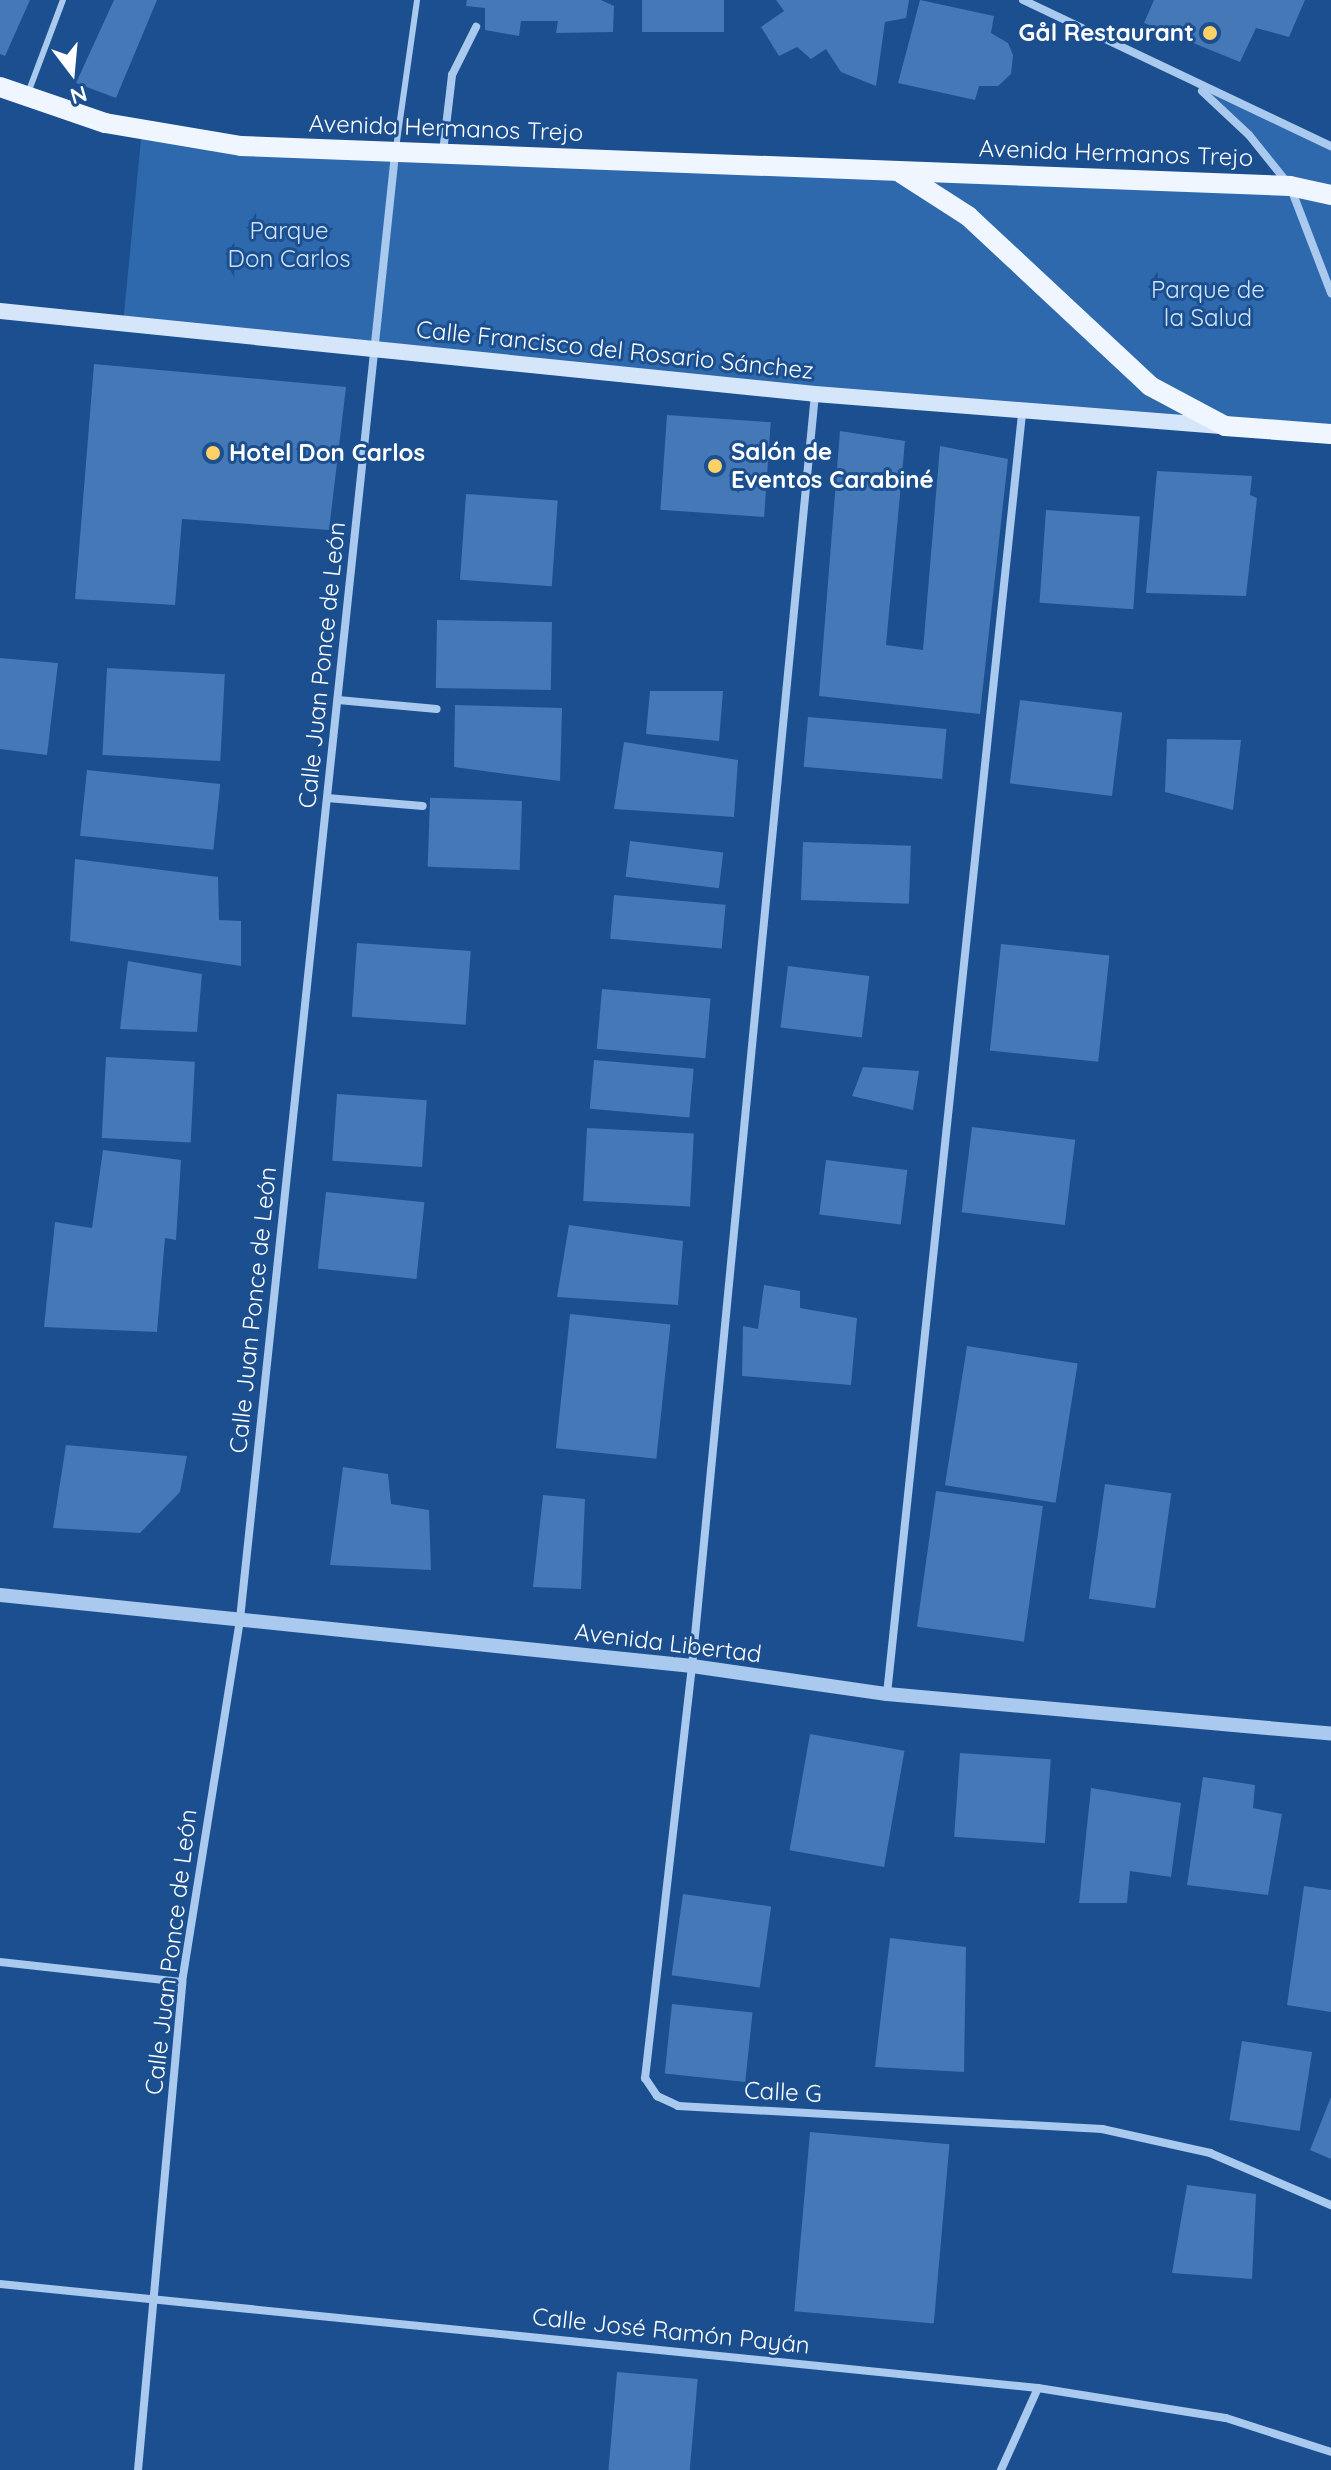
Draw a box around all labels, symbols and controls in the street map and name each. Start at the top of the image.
place label: Gål Restaurant [1019,19,1194,47]
marker: Gål Restaurant [1201,24,1219,42]
north arrow [32,32,112,112]
text: N [67,79,90,111]
street label: Avenida Hermanos Trejo [308,109,584,147]
street label: Avenida Hermanos Trejo [978,134,1254,172]
park label: Parque Don Carlos [228,217,350,273]
park label: Parque de la Salud [1151,276,1265,332]
street label: Calle Francisco del Rosario Sánchez [415,315,815,385]
place label: Salón de Eventos Carabiné [731,438,934,494]
place label: Hotel Don Carlos [229,439,425,467]
marker: Hotel Don Carlos [204,444,222,462]
marker: Salón de Eventos Carabiné [706,457,724,475]
street label: Calle Juan Ponce de León [293,520,351,810]
street label: Calle Juan Ponce de León [224,1165,282,1455]
street label: Avenida Libertad [573,1617,763,1669]
street label: Calle Juan Ponce de León [139,1807,203,2097]
street label: Calle G [743,2076,823,2108]
street label: Calle José Ramón Payán [531,2302,811,2360]

